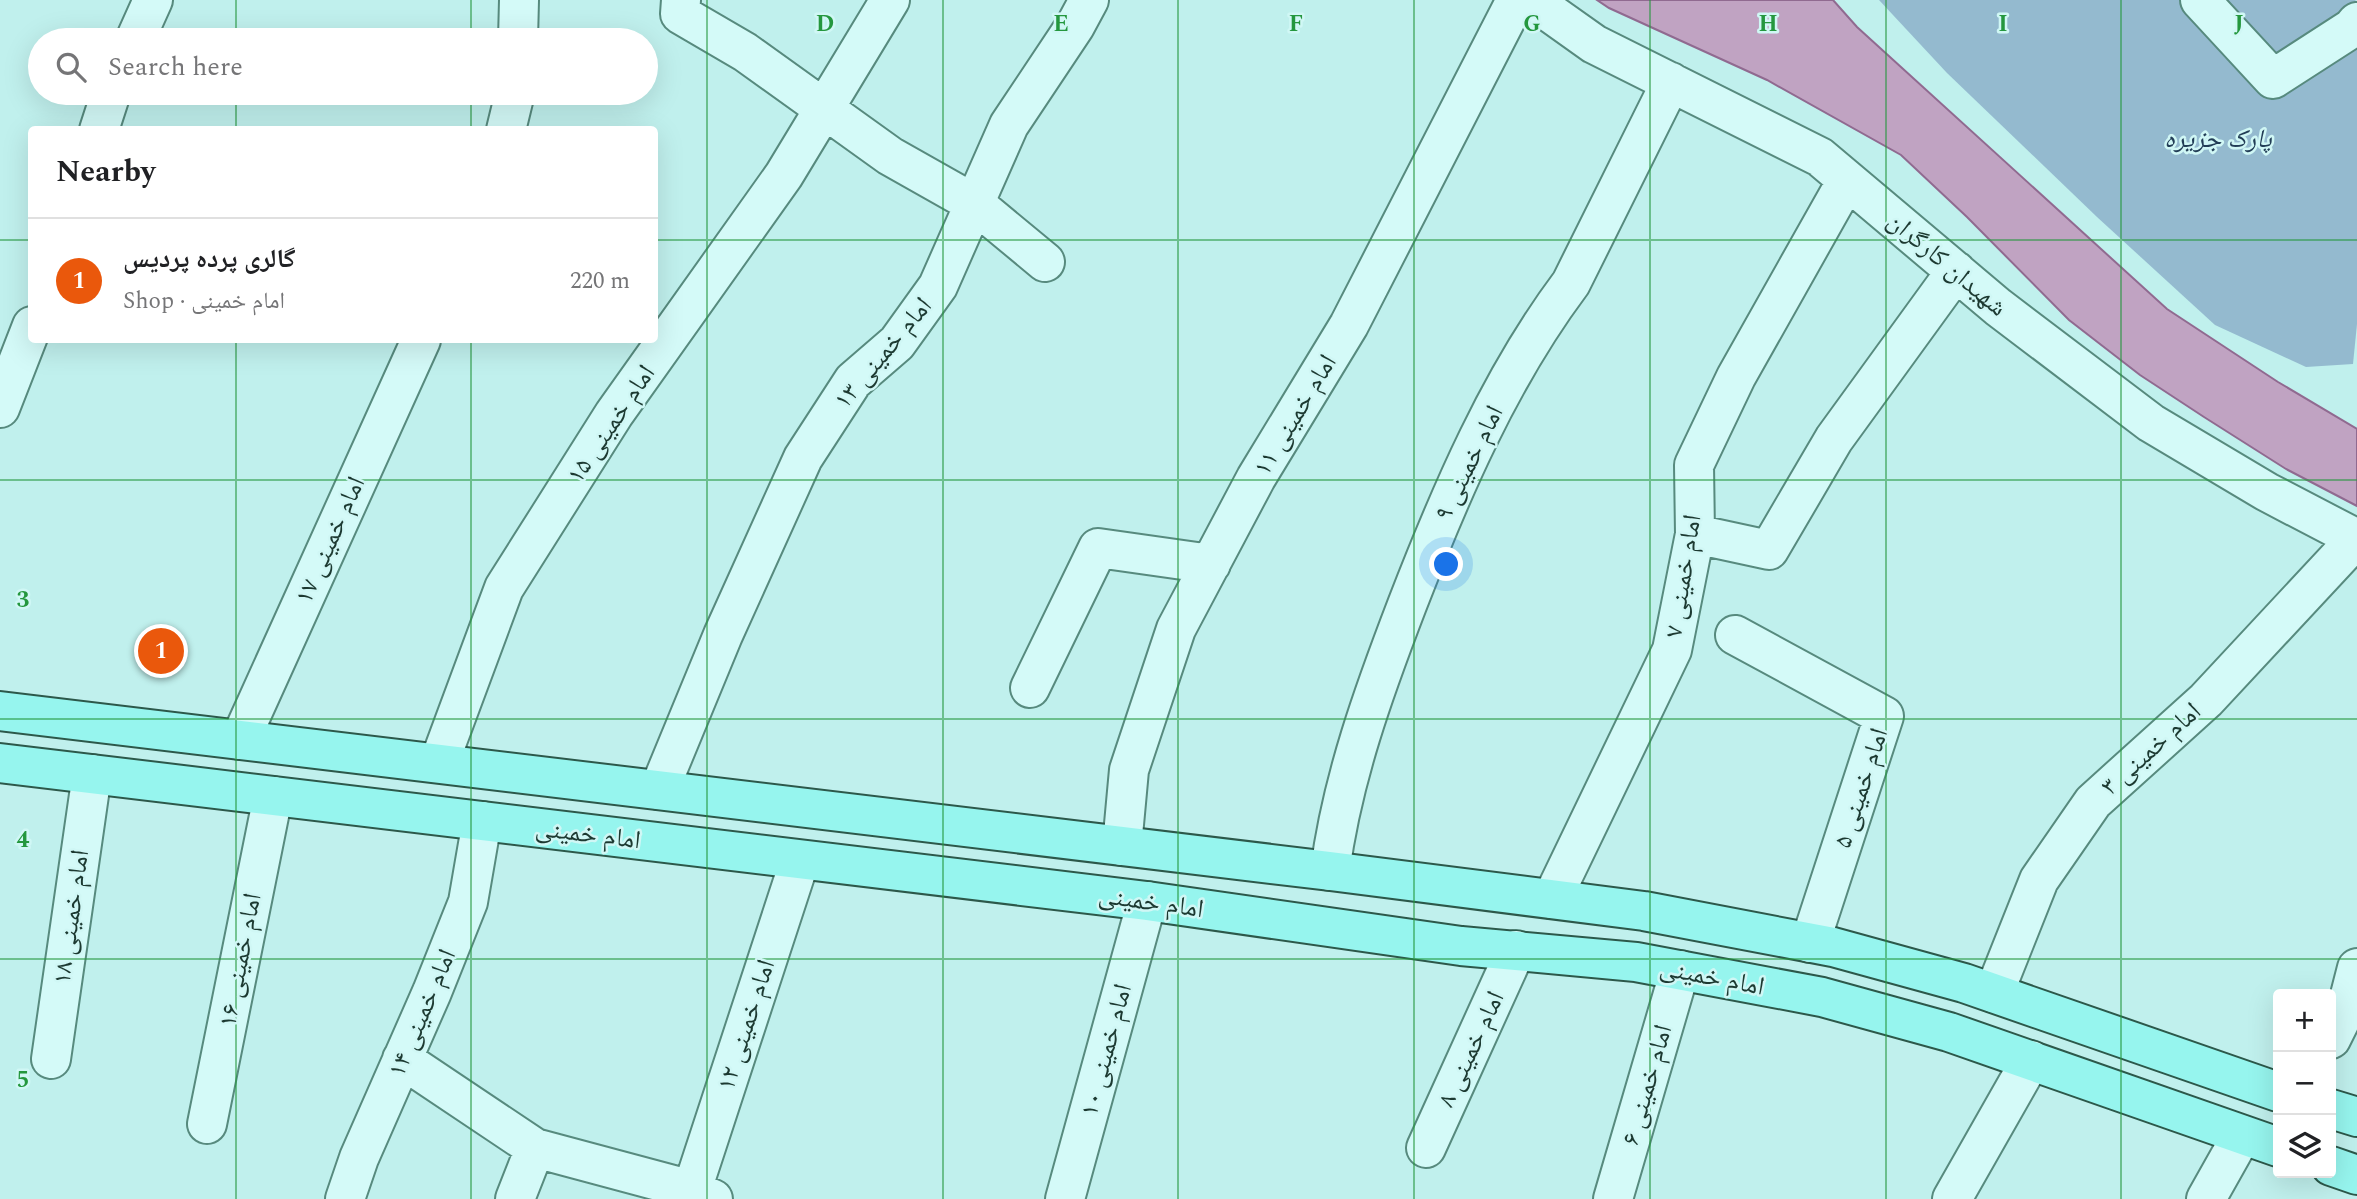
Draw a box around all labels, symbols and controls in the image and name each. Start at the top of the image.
text: D [816,7,834,42]
text: E [1053,7,1069,42]
text: F [1289,7,1303,42]
text: G [1523,7,1541,42]
text: H [1758,7,1778,42]
text: I [1998,7,2008,42]
text: J [2234,7,2244,42]
search box [28,28,658,105]
text: Search here [108,47,243,87]
icon: search [52,48,90,86]
park label: پارک جزیره [2164,119,2273,159]
text: Nearby [56,149,155,195]
street label: شهیدان کارگران [1878,202,2016,326]
text: گالری پرده پردیس [123,239,295,279]
text: 1 [73,264,85,299]
text: 220 m [570,264,630,299]
text: Shop · امام خمینی [123,284,285,319]
street label: امام خمینی ۱۳ [824,288,942,418]
street label: امام خمینی ۱۱ [1243,346,1347,484]
street label: امام خمینی ۱۵ [556,357,666,491]
street label: امام خمینی ۹ [1424,398,1514,528]
street label: امام خمینی ۱۷ [284,470,376,610]
street label: امام خمینی ۷ [1654,512,1712,640]
your location [1429,547,1463,581]
text: 3 [17,583,30,618]
pin: 1 [138,625,184,677]
street label: امام خمینی ۳ [2091,693,2211,805]
street label: امام خمینی ۵ [1823,723,1899,853]
street label: امام خمینی [533,808,643,860]
text: 4 [17,823,30,858]
street label: امام خمینی ۱۸ [42,847,100,987]
street label: امام خمینی [1096,875,1206,929]
street label: امام خمینی ۱۶ [207,890,273,1030]
street label: امام خمینی ۱۴ [377,943,467,1083]
street label: امام خمینی [1656,947,1768,1007]
street label: امام خمینی ۱۲ [706,954,786,1096]
street label: امام خمینی ۱۰ [1069,979,1143,1121]
street label: امام خمینی ۸ [1427,984,1515,1114]
map controls [2273,989,2336,1178]
button: + [2273,989,2336,1052]
street label: امام خمینی ۶ [1611,1020,1683,1150]
button: − [2273,1052,2336,1115]
text: 5 [17,1063,29,1098]
button: layers [2273,1115,2336,1178]

